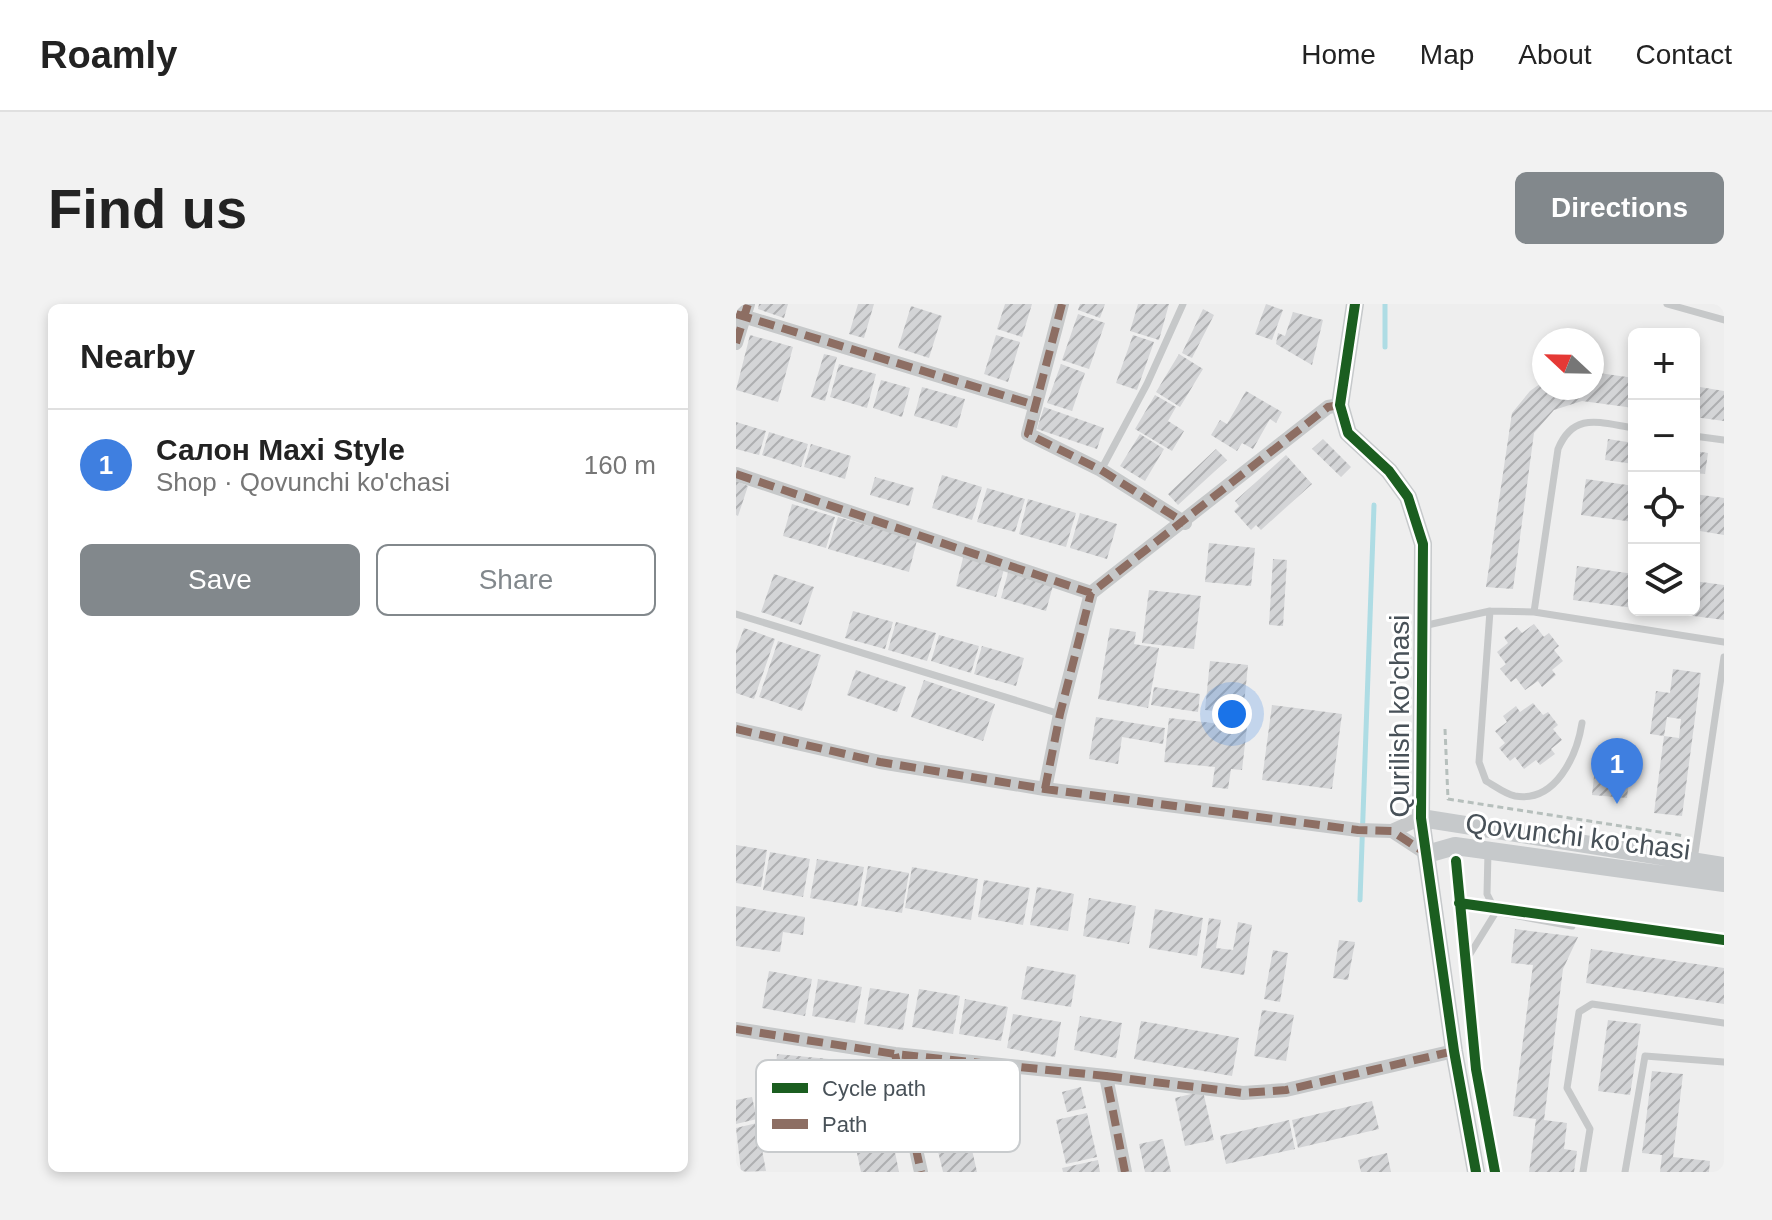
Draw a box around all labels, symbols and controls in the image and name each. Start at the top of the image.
text: Roamly [40,34,177,76]
text: Home [1301,39,1376,70]
text: Map [1420,39,1474,70]
text: About [1518,39,1592,70]
text: Contact [1636,39,1732,70]
button: Directions [1515,172,1724,244]
text: Find us [48,177,247,240]
north arrow [1532,328,1604,400]
map controls [1628,328,1700,616]
button: + [1628,328,1700,400]
text: Nearby [80,337,195,375]
button: − [1628,400,1700,472]
text: Салон Maxi Style [156,433,405,466]
text: 1 [99,450,113,480]
text: 160 m [584,450,656,480]
text: Shop · Qovunchi ko'chasi [156,467,450,497]
button: locate [1628,472,1700,544]
button: Save [80,544,360,616]
button: Share [376,544,656,616]
button: layers [1628,544,1700,616]
street label: Qurilish ko'chasi [1384,615,1415,817]
your location [1212,694,1252,734]
pin: 1 [1591,738,1643,804]
street label: Qovunchi ko'chasi [1464,807,1692,866]
legend [756,1060,1020,1152]
text: Cycle path [822,1076,926,1101]
text: Path [822,1112,867,1137]

